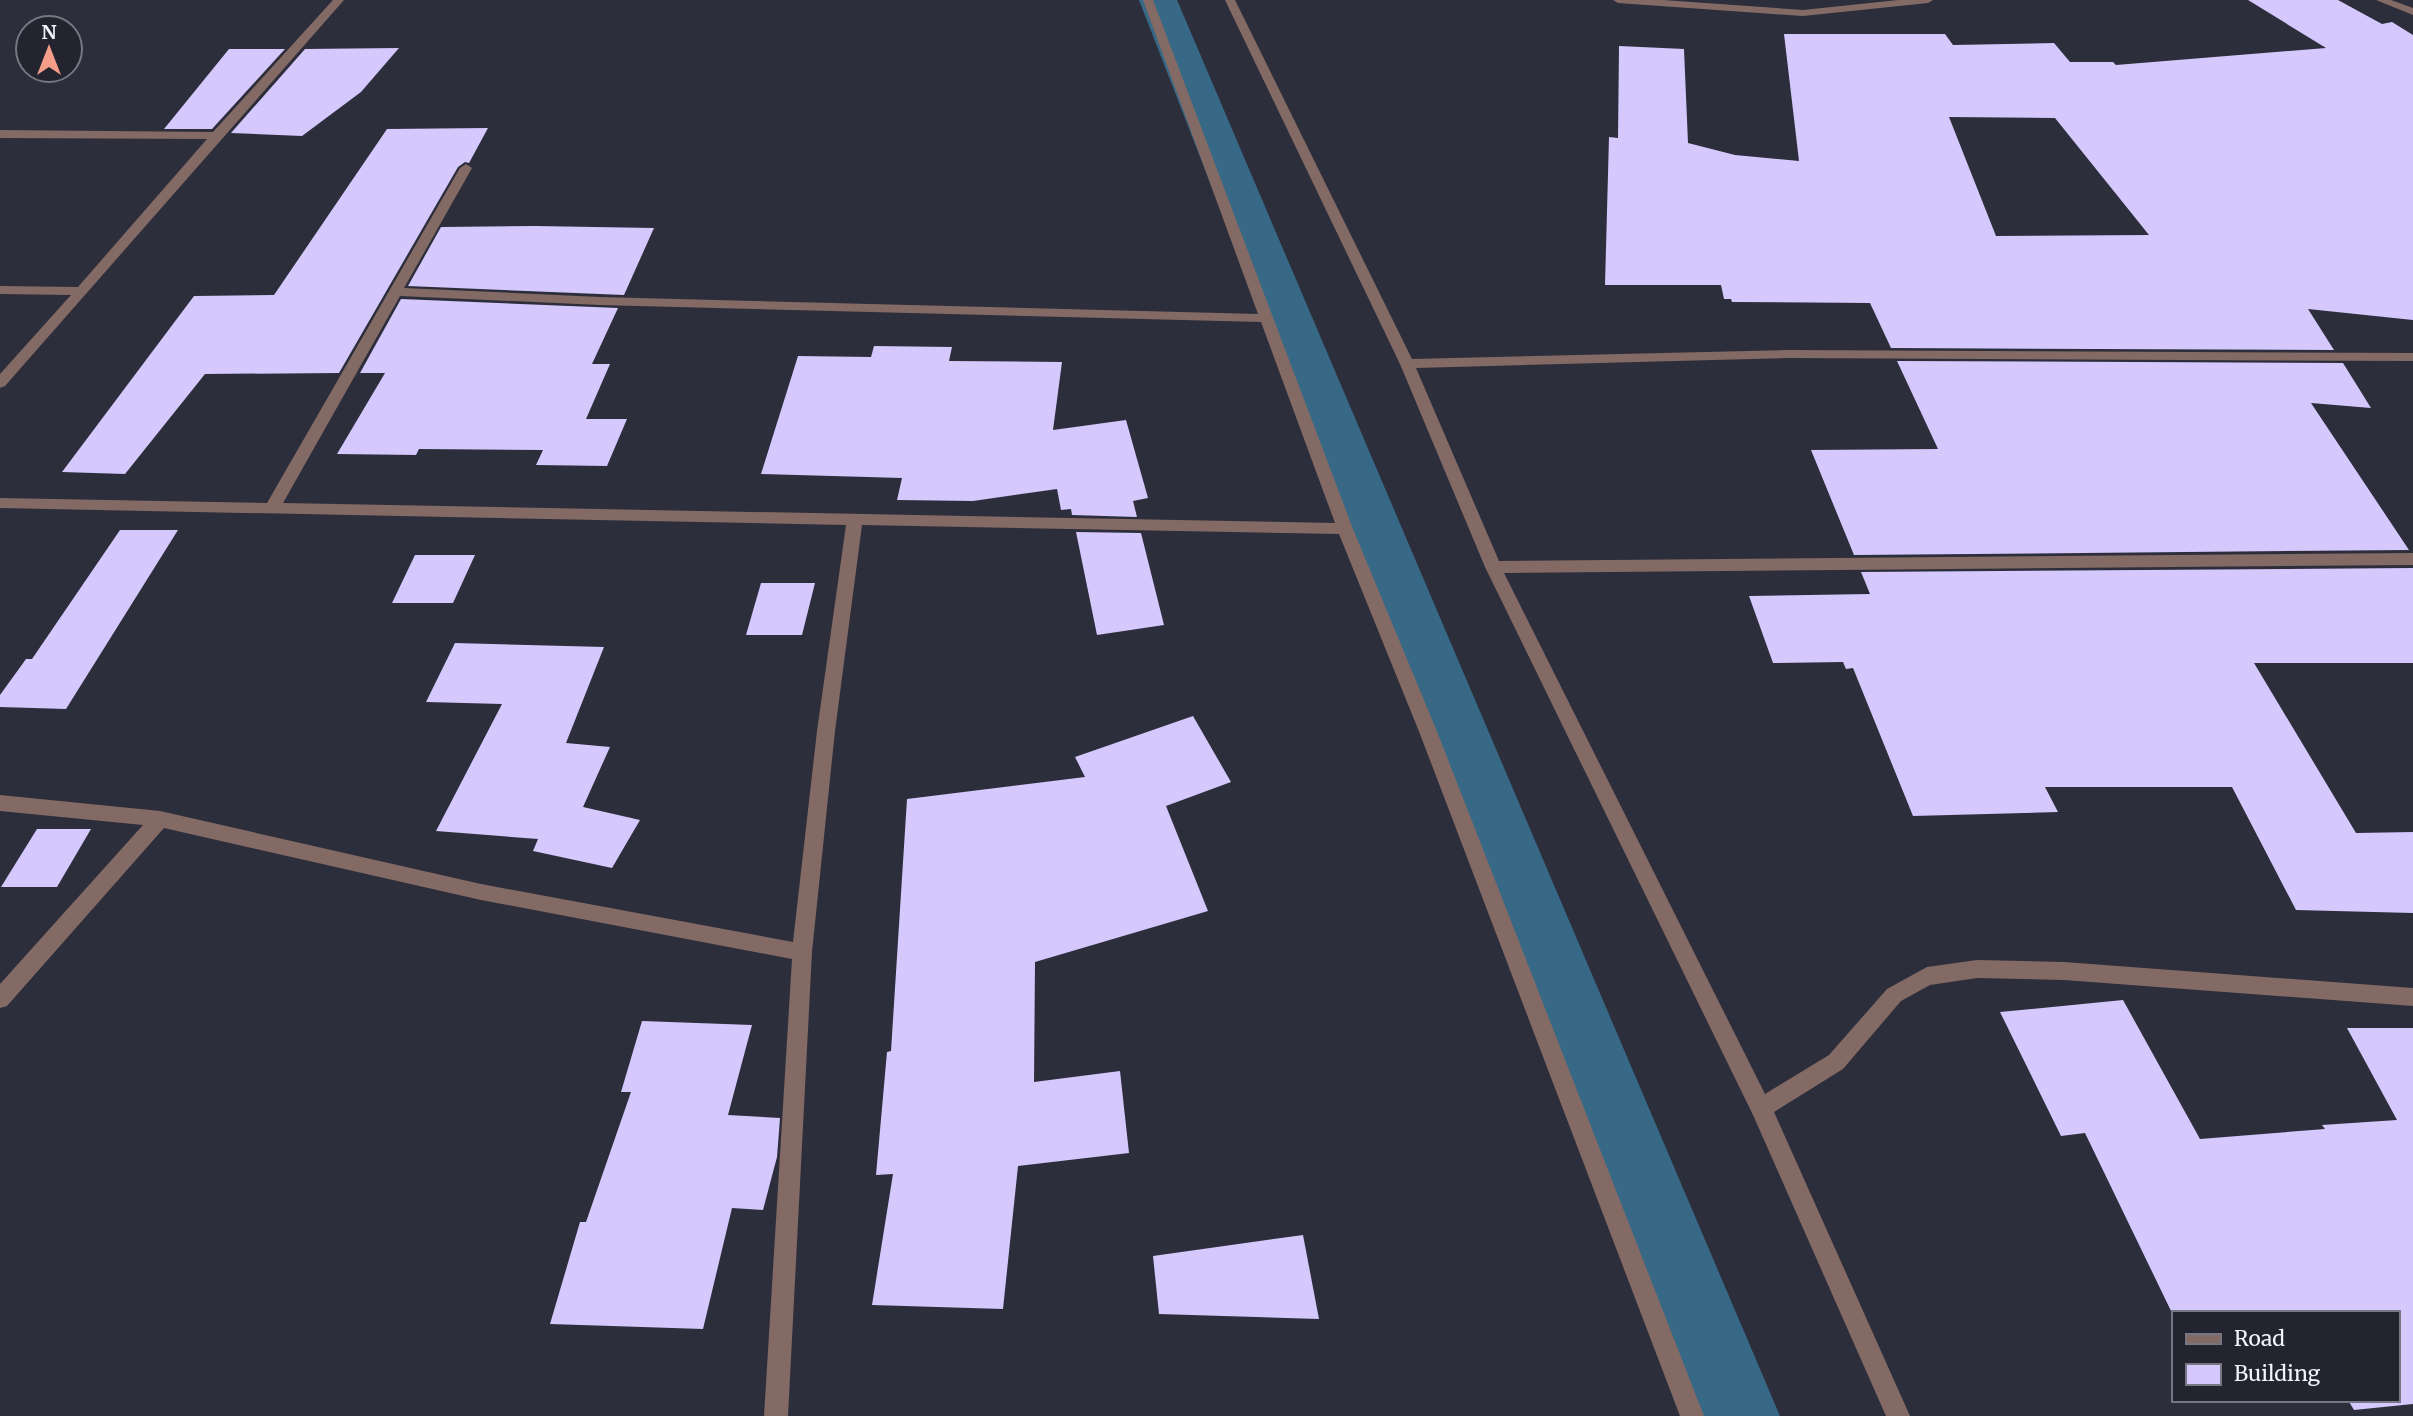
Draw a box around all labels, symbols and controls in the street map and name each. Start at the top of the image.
north arrow [14,14,84,84]
text: N [41,20,57,44]
legend [2172,1311,2399,1402]
text: Road [2234,1325,2285,1352]
text: Building [2234,1360,2321,1387]

